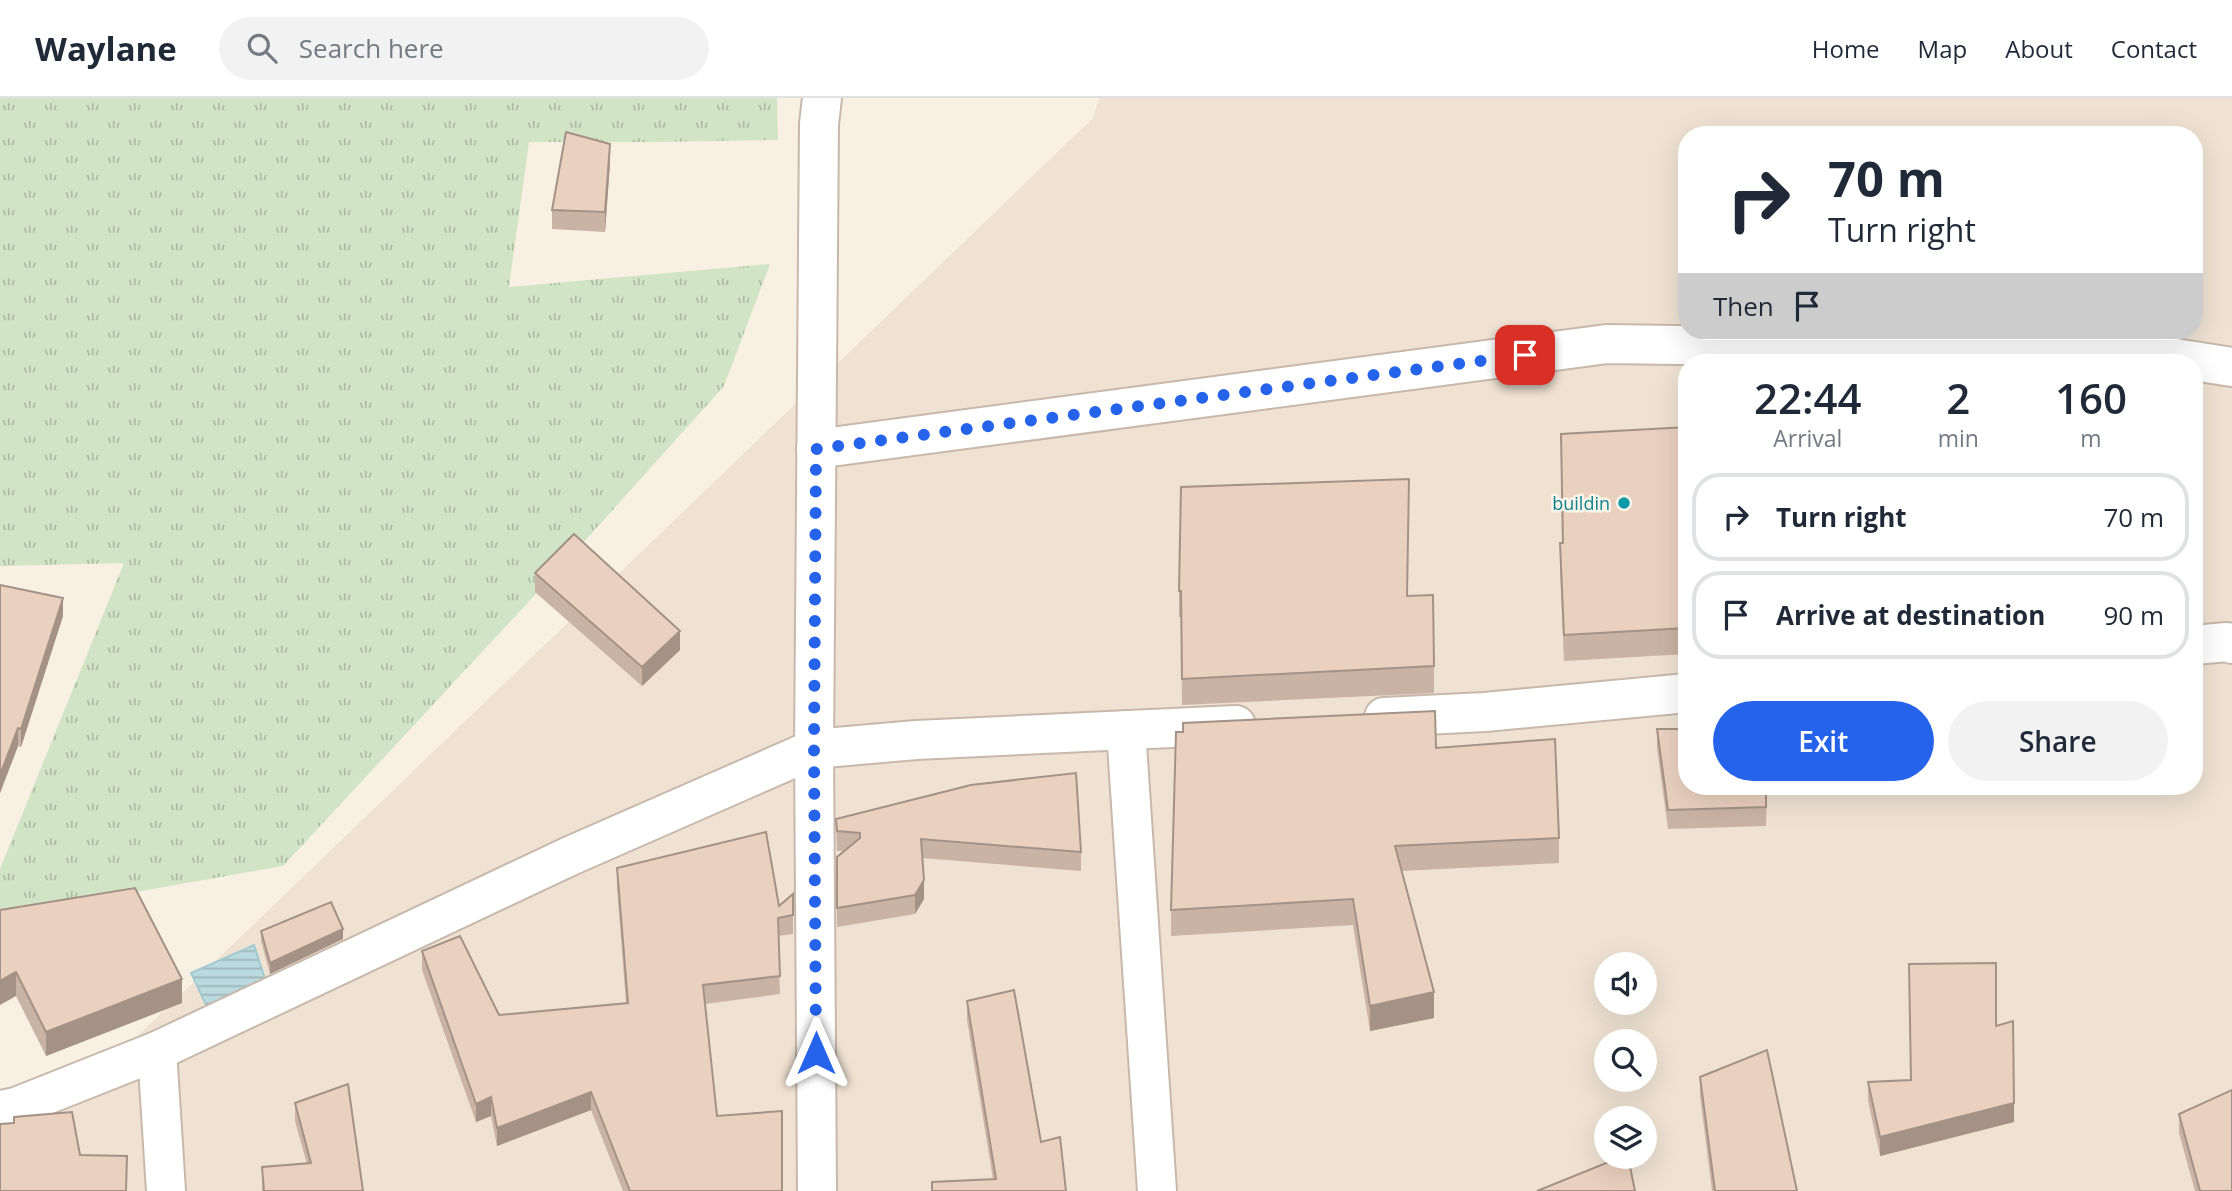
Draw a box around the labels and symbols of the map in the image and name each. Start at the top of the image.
pin [1495,325,1555,385]
place label: buildin [1552,491,1610,515]
marker: buildin [1616,495,1632,511]
position arrow [779,1016,853,1090]

